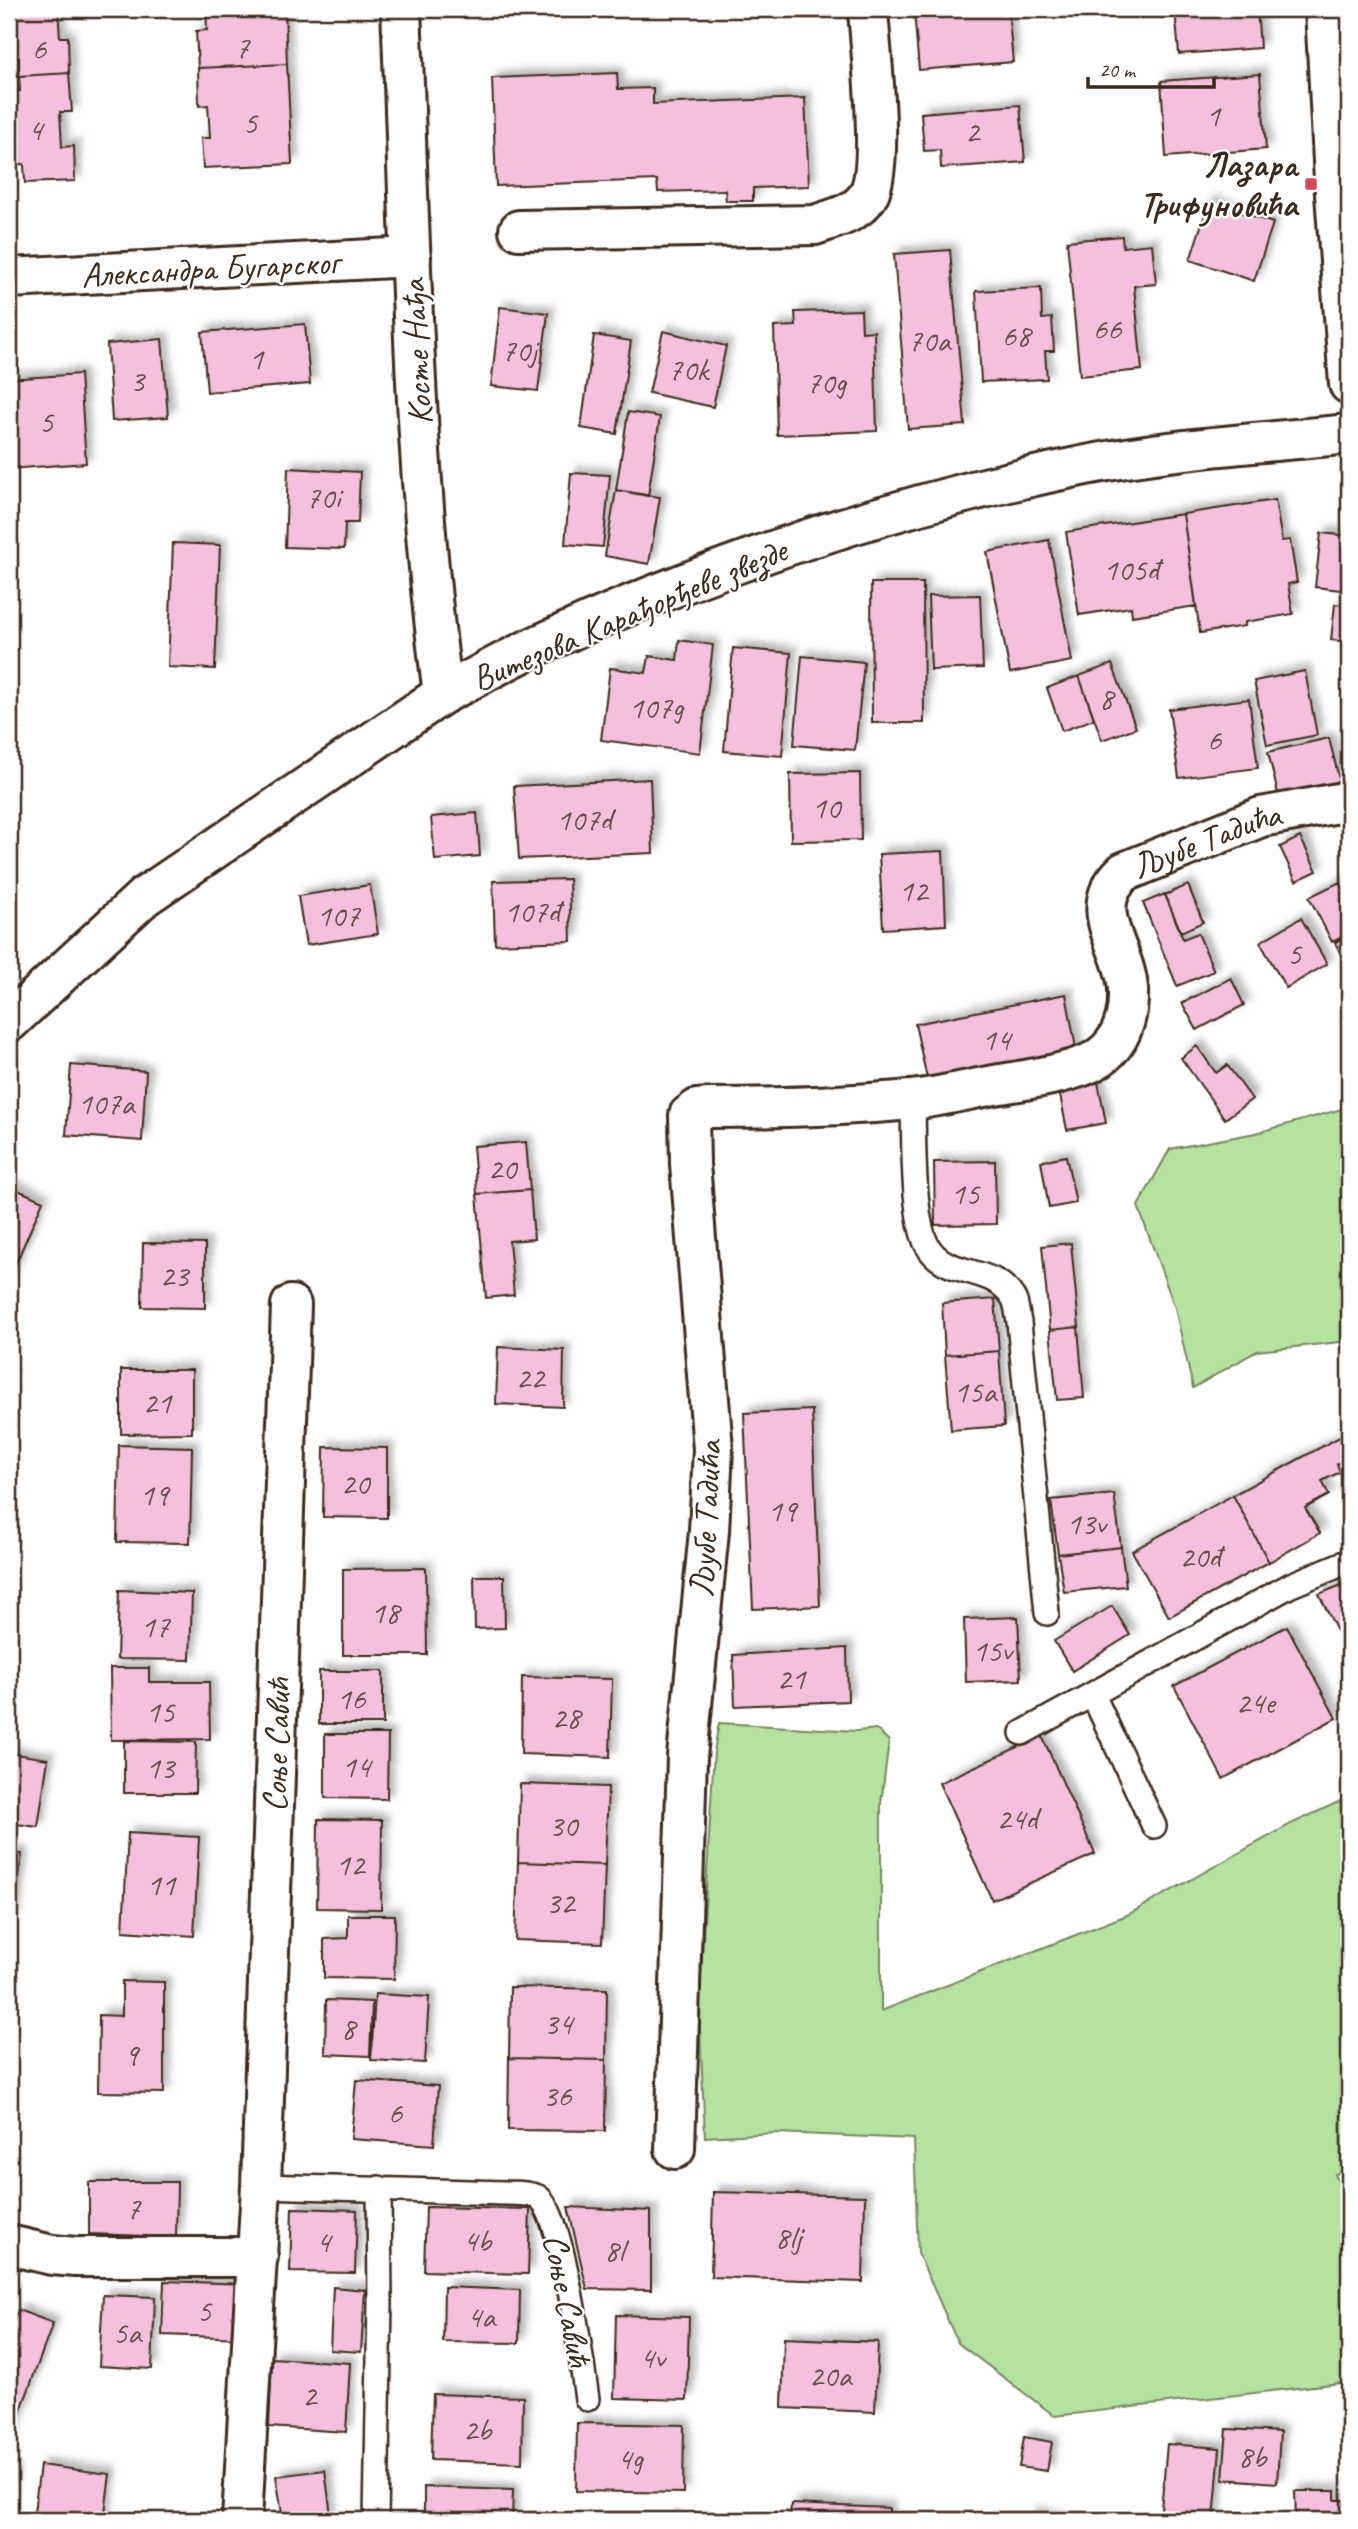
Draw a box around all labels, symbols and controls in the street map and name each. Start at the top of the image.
house number: 7 [235,27,251,68]
house number: 6 [32,28,48,69]
scale bar [1088,46,1214,90]
text: 20 m [1099,57,1137,83]
house number: 1 [1206,95,1222,136]
house number: 5 [243,102,259,143]
house number: 4 [28,109,46,150]
house number: 2 [965,111,982,152]
place label: Лазара Трифуновића [1140,142,1300,227]
marker: Лазара Трифуновића [1303,176,1319,192]
street label: Александра Бугарског [80,239,345,298]
street label: Косте Нађа [390,275,443,426]
house number: 66 [1093,308,1123,349]
house number: 68 [1002,315,1033,356]
house number: 70a [908,320,952,361]
house number: 70j [501,330,540,371]
house number: 1 [249,338,265,379]
house number: 70k [668,349,711,390]
house number: 3 [130,360,147,401]
house number: 70g [806,362,848,403]
house number: 5 [39,401,55,442]
house number: 70i [306,477,344,518]
street label: Витезова Карађорђеве звезде [465,527,796,701]
house number: 105đ [1103,549,1164,590]
house number: 8 [1099,678,1116,719]
house number: 107g [629,687,685,728]
house number: 6 [1207,719,1223,760]
house number: 10 [812,787,843,828]
street label: Љубе Тадића [1125,791,1287,890]
house number: 107d [556,799,616,840]
house number: 12 [899,870,930,911]
house number: 107đ [504,891,565,932]
house number: 107 [316,895,361,936]
house number: 5 [1287,933,1303,974]
house number: 14 [982,1019,1014,1060]
house number: 107a [77,1083,137,1124]
house number: 20 [488,1148,519,1189]
house number: 15 [951,1173,981,1214]
house number: 23 [160,1255,191,1296]
house number: 22 [516,1357,547,1398]
house number: 15a [954,1371,998,1412]
house number: 21 [143,1382,173,1423]
street label: Љубе Тадића [679,1437,732,1599]
house number: 20 [341,1463,372,1504]
house number: 19 [140,1474,171,1515]
house number: 19 [768,1490,799,1531]
house number: 13v [1066,1503,1109,1544]
house number: 20đ [1179,1536,1226,1577]
house number: 18 [371,1592,402,1633]
house number: 17 [141,1606,171,1647]
house number: 15v [972,1630,1015,1671]
house number: 21 [777,1658,807,1699]
street label: Соње Савић [252,1675,301,1813]
house number: 16 [337,1678,367,1719]
house number: 24e [1235,1682,1277,1723]
house number: 15 [146,1691,176,1732]
house number: 28 [552,1697,583,1738]
house number: 14 [342,1746,374,1787]
house number: 13 [146,1747,177,1788]
house number: 24d [996,1798,1042,1839]
house number: 30 [549,1805,580,1846]
house number: 12 [336,1844,367,1885]
house number: 11 [147,1864,177,1905]
house number: 32 [546,1882,577,1923]
house number: 34 [544,2003,576,2044]
house number: 8 [341,2008,358,2049]
house number: 9 [124,2034,141,2075]
house number: 36 [543,2075,573,2116]
house number: 6 [388,2092,404,2133]
house number: 7 [126,2188,142,2229]
house number: 8lj [775,2217,806,2258]
house number: 4b [463,2220,493,2261]
house number: 4 [316,2221,334,2262]
street label: Соње Савић [533,2230,603,2372]
house number: 8l [604,2230,629,2271]
house number: 5 [197,2290,213,2331]
house number: 4a [467,2296,497,2337]
house number: 5a [113,2312,143,2353]
house number: 4v [640,2337,668,2378]
house number: 20a [809,2355,853,2396]
house number: 2 [302,2375,319,2416]
house number: 2b [463,2409,493,2450]
house number: 8b [1238,2436,1268,2477]
house number: 4g [617,2438,645,2479]

